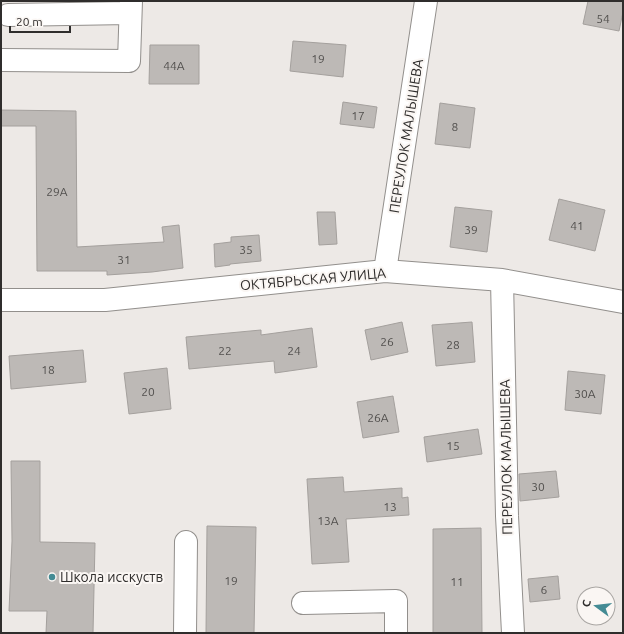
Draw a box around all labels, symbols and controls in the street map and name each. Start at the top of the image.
scale bar [10,8,70,34]
house number: 54 [596,12,610,25]
text: 20 m [16,15,43,28]
house number: 19 [311,52,325,65]
street label: ПЕРЕУЛОК МАЛЫШЕВА [386,58,426,214]
house number: 44А [163,59,185,72]
house number: 17 [351,109,365,122]
house number: 8 [452,120,459,133]
house number: 29А [46,185,68,198]
house number: 41 [570,219,584,232]
house number: 39 [464,223,478,236]
house number: 35 [239,243,253,256]
house number: 31 [117,253,131,266]
street label: ОКТЯБРЬСКАЯ УЛИЦА [239,265,387,293]
house number: 26 [380,335,394,348]
house number: 28 [446,338,460,351]
house number: 22 [218,344,232,357]
house number: 24 [287,344,301,357]
house number: 18 [41,363,55,376]
street label: ПЕРЕУЛОК МАЛЫШЕВА [497,379,515,535]
house number: 20 [141,385,155,398]
house number: 30А [574,387,596,400]
house number: 26А [367,411,389,424]
house number: 15 [446,439,460,452]
house number: 30 [531,480,545,493]
house number: 13 [383,500,397,513]
house number: 13А [317,514,339,527]
place label: Школа исскуств [60,569,163,585]
marker: Школа исскуств [47,572,57,582]
house number: 19 [224,574,238,587]
house number: 11 [450,575,464,588]
house number: 6 [541,583,548,596]
north arrow [576,586,616,626]
text: С [580,598,593,608]

